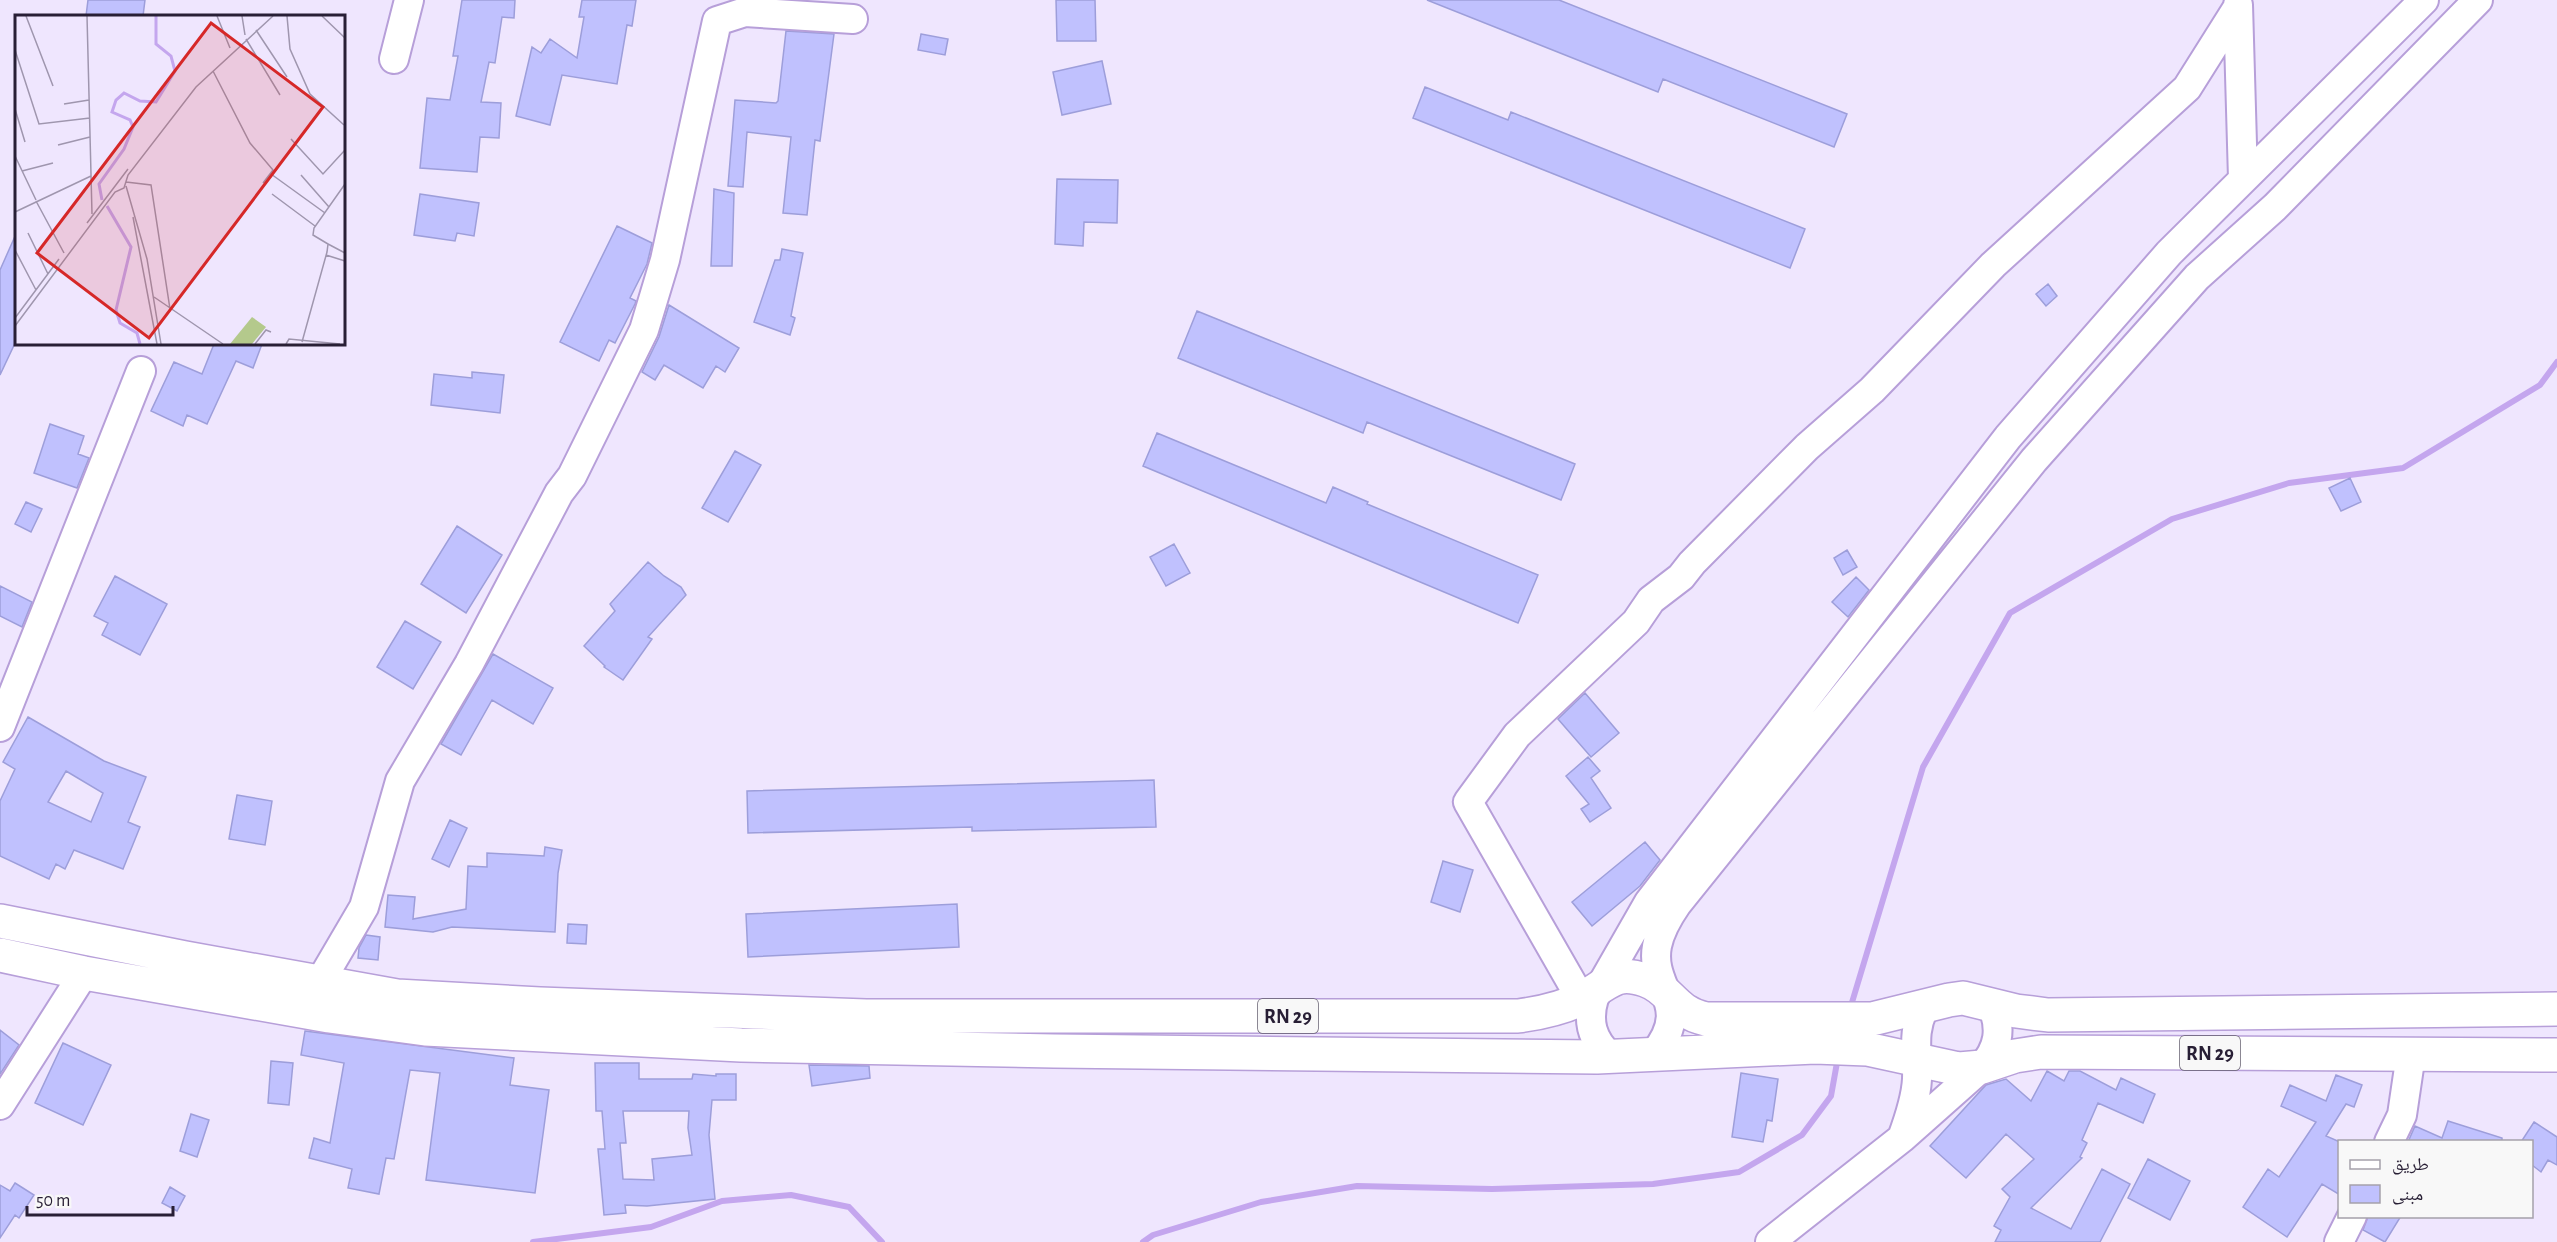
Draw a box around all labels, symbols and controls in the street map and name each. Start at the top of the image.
inset map [15,15,345,345]
road number: RN 29 [1258,999,1318,1033]
road number: RN 29 [2180,1036,2240,1070]
legend [2338,1140,2533,1218]
text: طريق [2392,1156,2429,1175]
scale bar [27,1179,172,1217]
text: مبنى [2392,1186,2423,1205]
text: 50 m [36,1192,70,1210]

